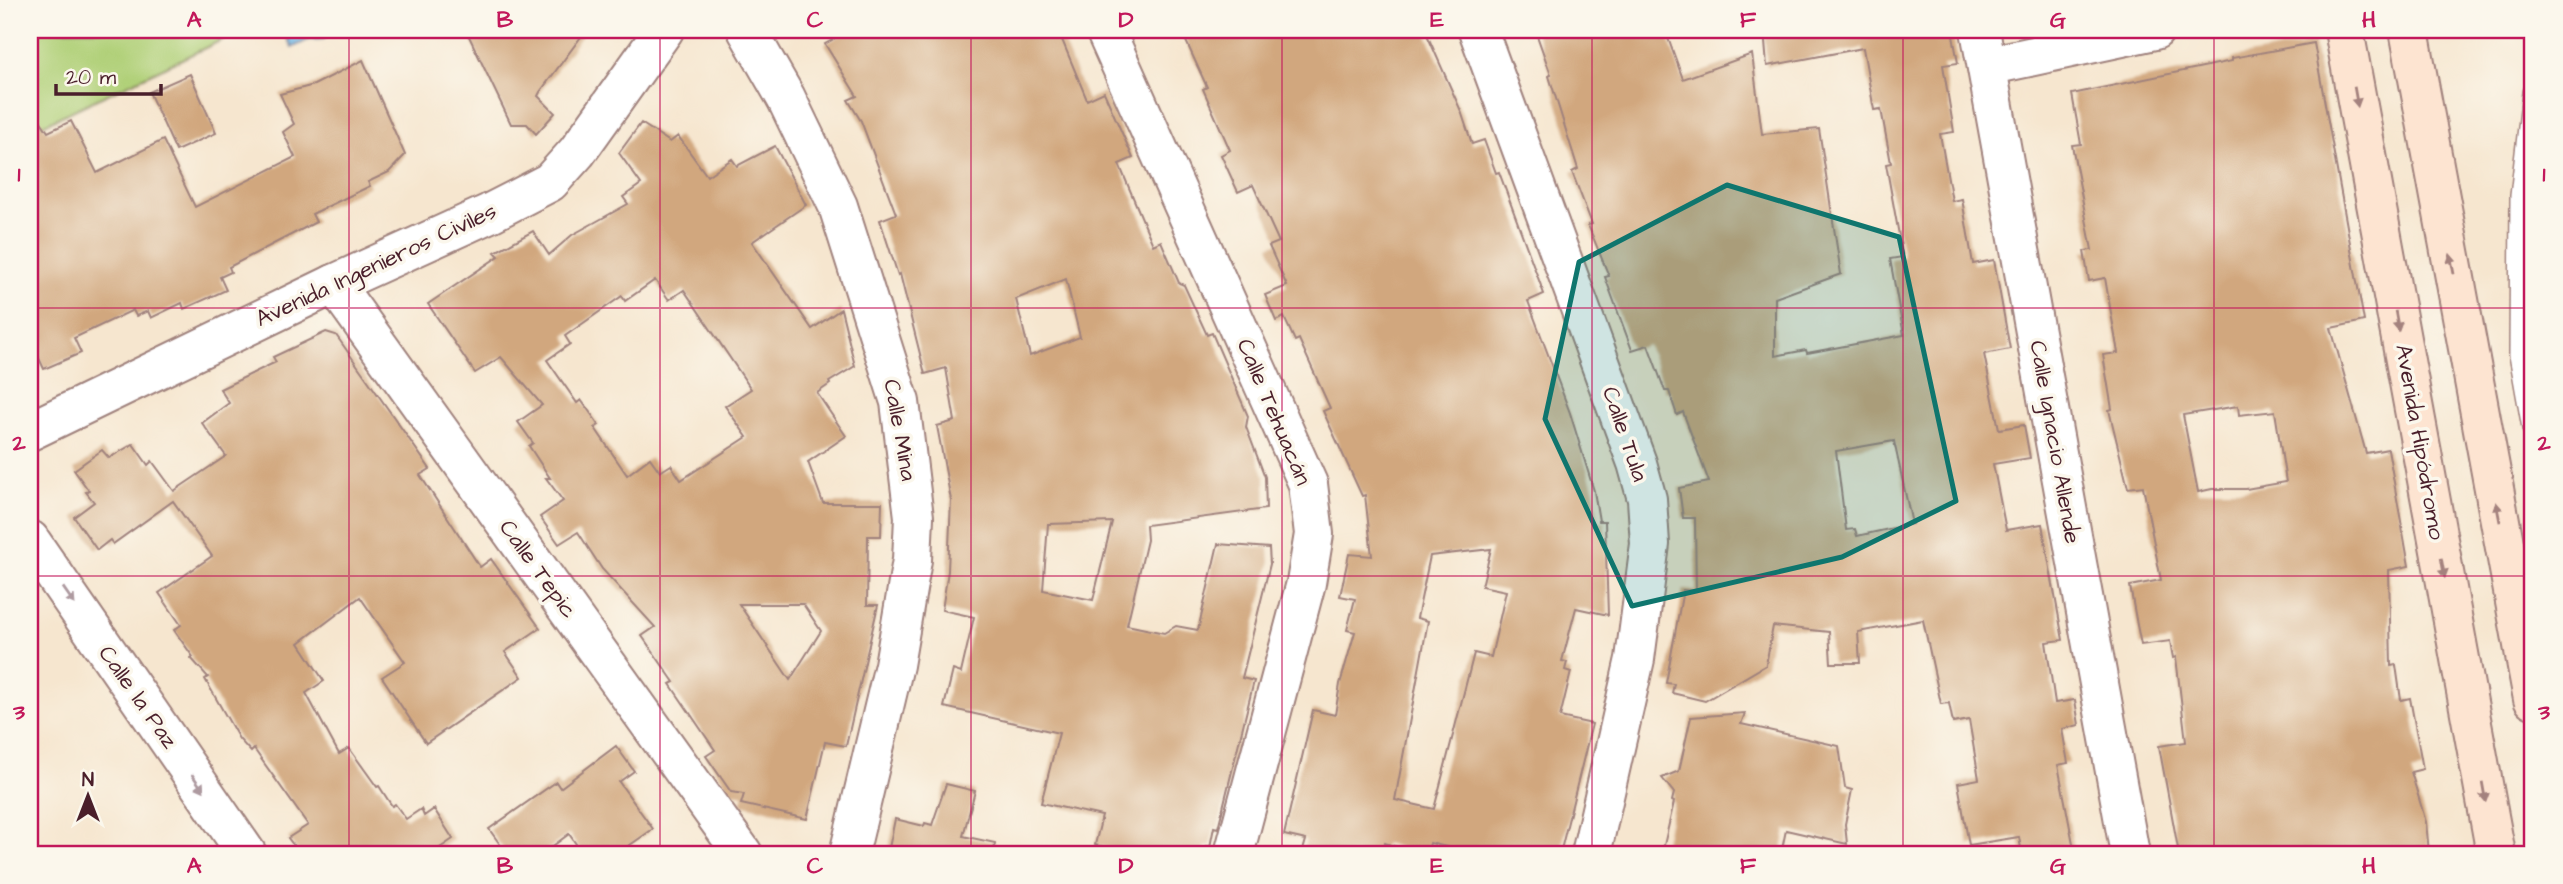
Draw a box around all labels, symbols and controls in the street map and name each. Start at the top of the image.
text: A [187,4,202,36]
text: B [497,4,514,36]
text: C [807,4,824,36]
text: D [1119,4,1134,36]
text: E [1430,4,1444,36]
text: F [1740,4,1757,36]
text: G [2050,4,2066,36]
text: H [2362,4,2376,36]
scale bar [56,52,161,96]
text: 20 m [66,63,117,92]
one-way arrow [2351,86,2362,108]
text: 1 [18,158,21,190]
text: 1 [2543,158,2546,190]
street label: Avenida Ingenieros Civiles [250,195,502,336]
one-way arrow [2447,253,2458,275]
one-way arrow [2392,310,2403,332]
street label: Calle Tehuacán [1229,334,1319,490]
street label: Calle Ignacio Allende [2020,338,2089,546]
street label: Avenida Hipódromo [2387,342,2453,542]
street label: Calle Mina [875,377,925,484]
street label: Calle Tula [1594,382,1656,486]
text: 2 [11,427,26,459]
text: 2 [2536,427,2551,459]
one-way arrow [2493,501,2504,523]
street label: Calle Tepic [491,513,585,625]
one-way arrow [2438,558,2449,580]
one-way arrow [62,586,75,606]
street label: Calle la Paz [91,639,186,755]
text: 3 [12,696,25,728]
text: 3 [2537,696,2550,728]
north arrow [52,762,122,832]
text: N [82,767,94,794]
one-way arrow [191,774,205,792]
one-way arrow [2479,781,2490,803]
text: A [187,850,202,882]
text: B [497,850,514,882]
text: C [807,850,824,882]
text: D [1119,850,1134,882]
text: E [1430,850,1444,882]
text: F [1740,850,1757,882]
text: G [2050,850,2066,882]
text: H [2362,850,2376,882]

